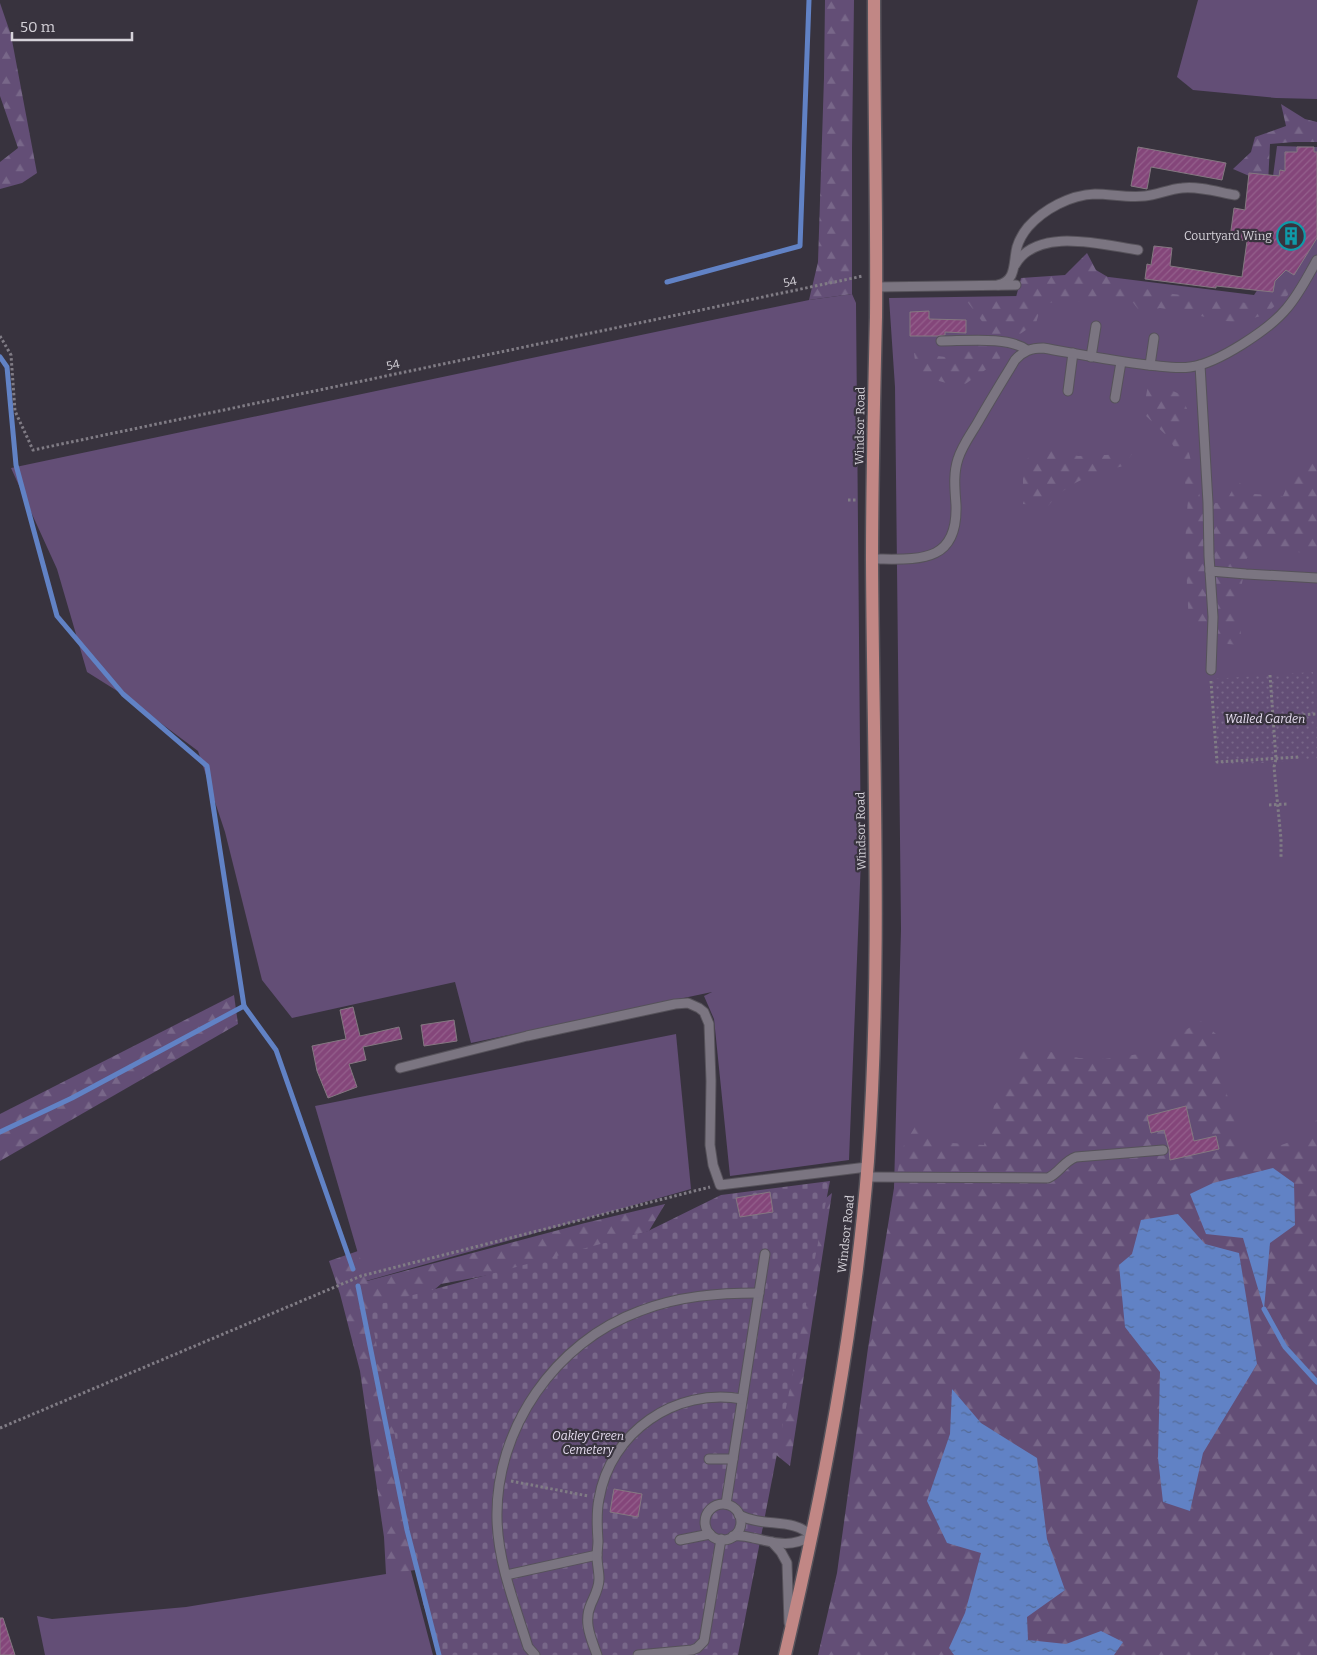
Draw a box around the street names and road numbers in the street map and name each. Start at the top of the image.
street label: 54 [782,274,798,290]
street label: 54 [385,357,401,373]
street label: Windsor Road [852,387,868,465]
street label: Windsor Road [853,792,869,870]
street label: Windsor Road [835,1194,857,1274]

